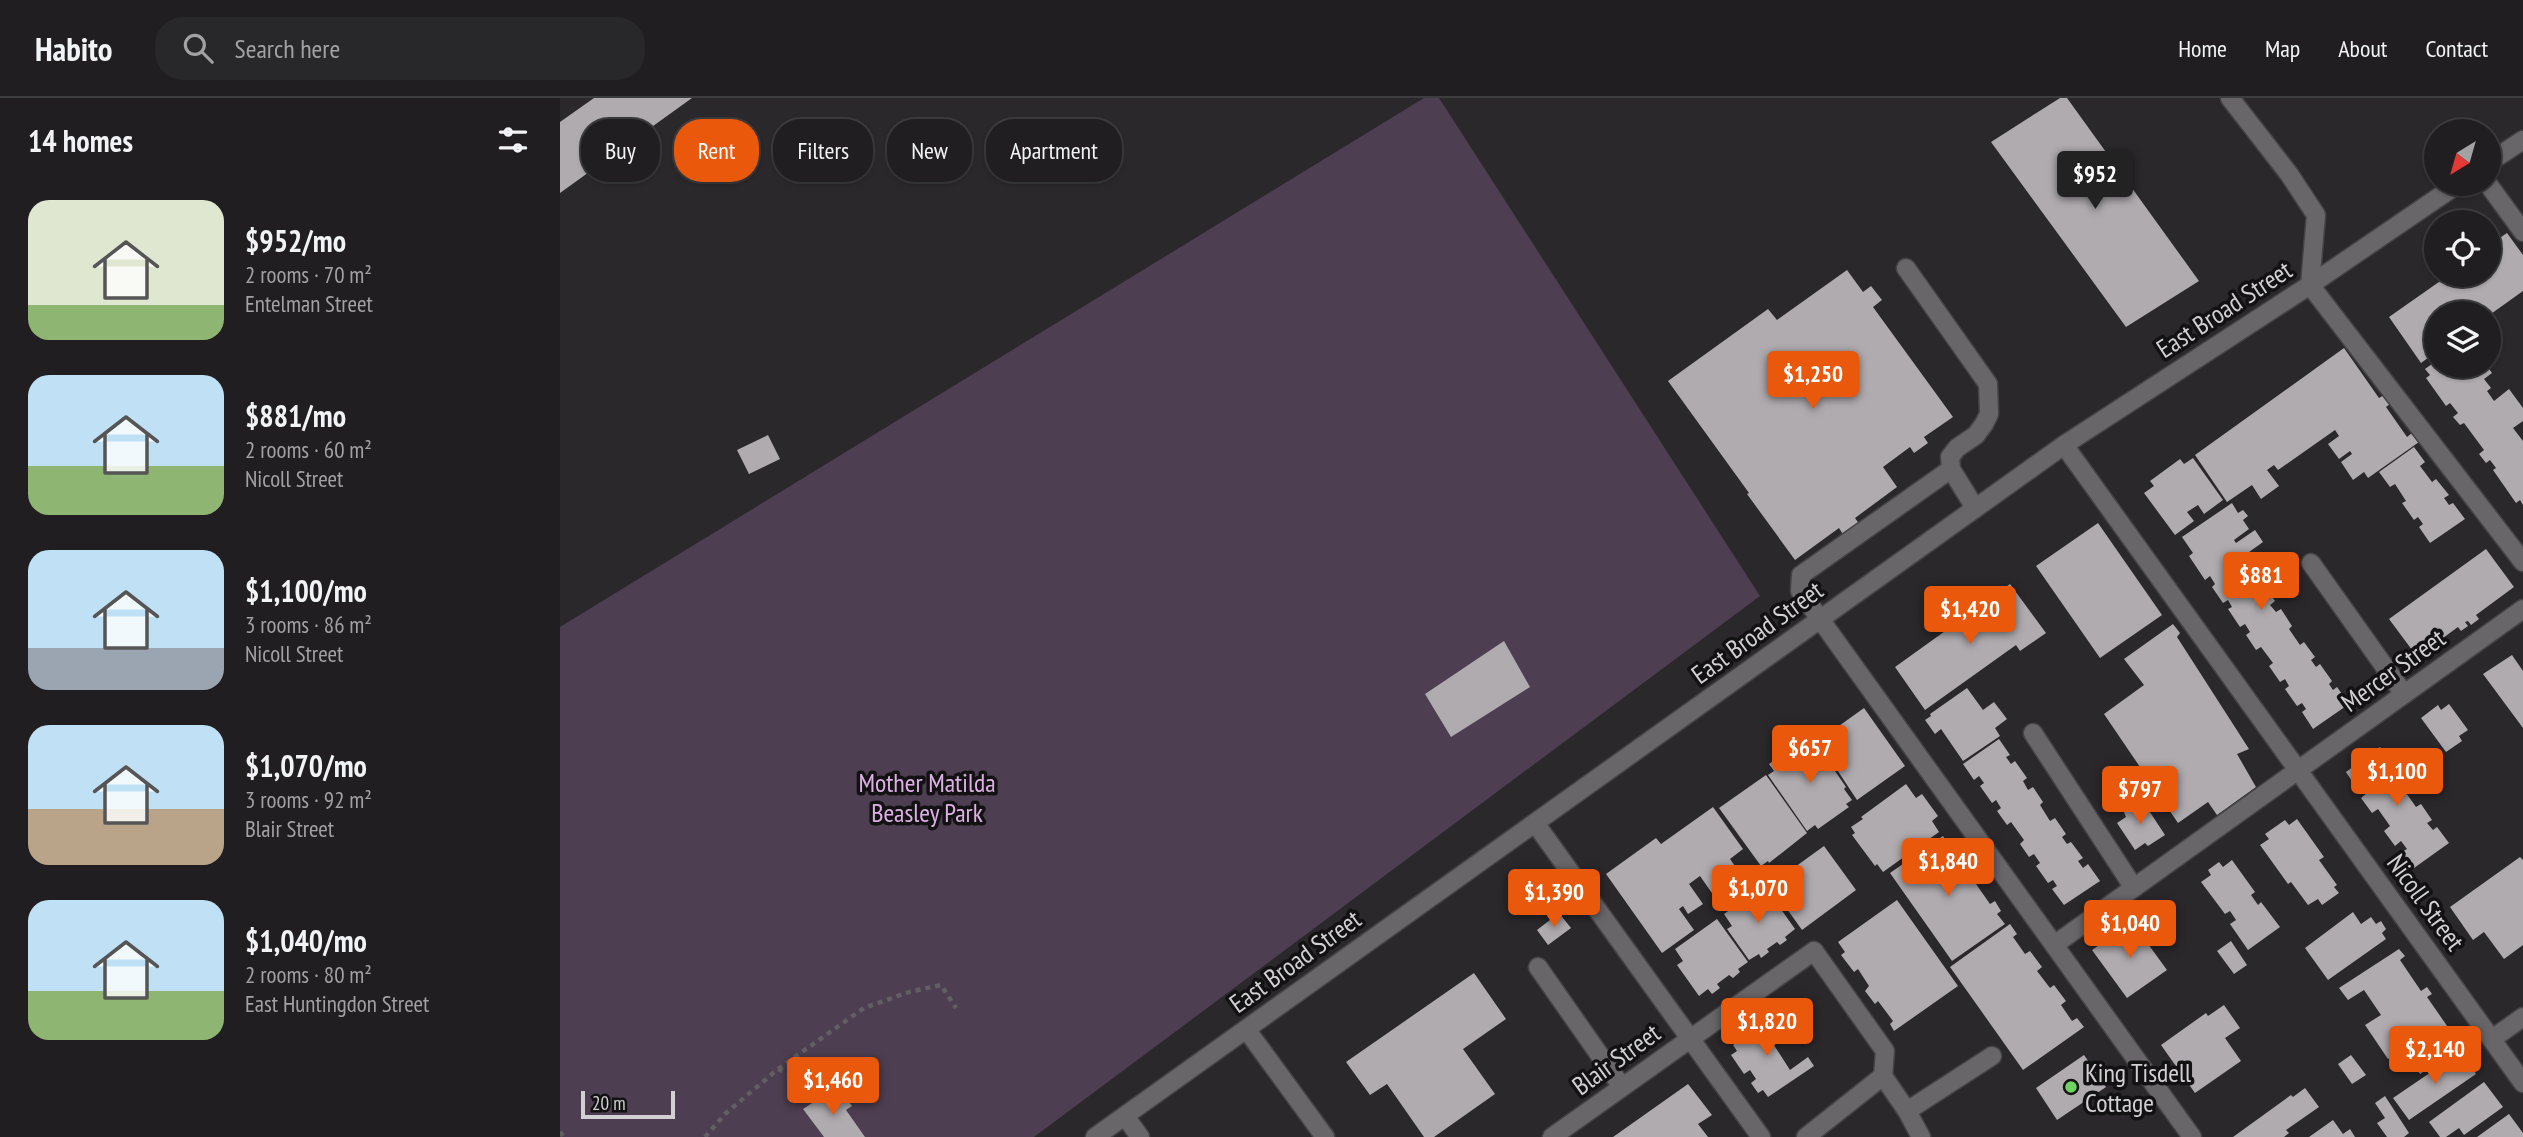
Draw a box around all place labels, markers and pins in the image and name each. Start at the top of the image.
pin: $952 [2054,152,2136,211]
pin: $1,250 [1756,352,1870,411]
pin: $881 [2220,552,2302,612]
pin: $1,420 [1913,587,2027,646]
pin: $657 [1769,726,1851,785]
pin: $1,100 [2340,748,2454,808]
pin: $797 [2099,766,2181,826]
pin: $1,840 [1891,838,2005,898]
pin: $1,070 [1701,866,1815,925]
pin: $1,390 [1497,870,1611,929]
pin: $1,040 [2073,900,2187,960]
pin: $1,820 [1710,998,1824,1058]
pin: $2,140 [2378,1026,2492,1086]
place label: King Tisdell Cottage [2085,1056,2191,1119]
pin: $1,460 [776,1058,890,1117]
marker: King Tisdell Cottage [2063,1079,2079,1095]

